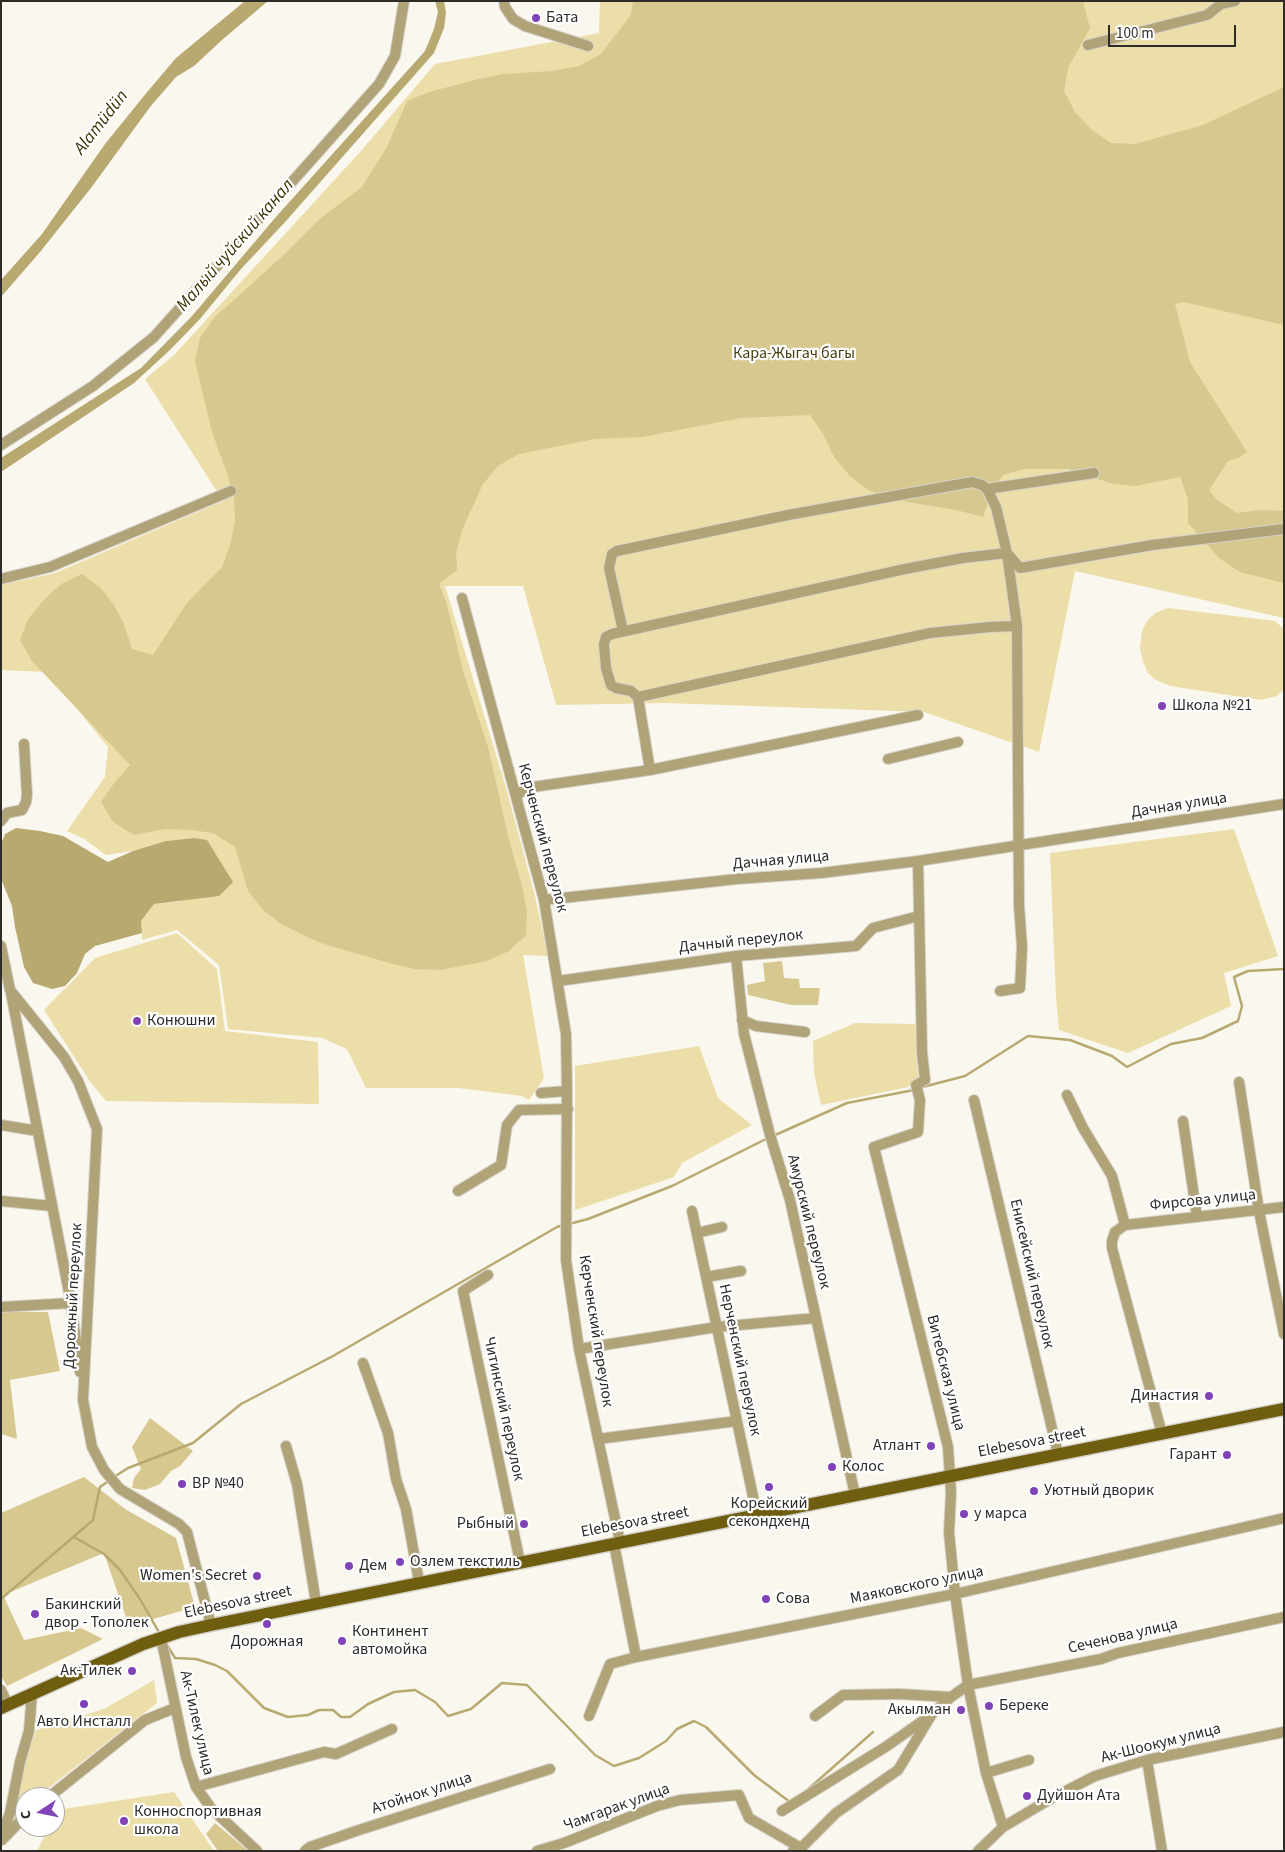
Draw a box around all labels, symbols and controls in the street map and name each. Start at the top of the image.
place label: Бата [546,8,578,28]
marker: Бата [530,12,542,24]
scale bar [1110,15,1238,47]
text: 100 m [1116,23,1154,44]
water label: Alamüdün [70,87,134,159]
water label: Малый чуйский канал [173,175,299,317]
park label: Кара-Жыгач багы [733,344,855,364]
place label: Школа №21 [1172,696,1252,716]
marker: Школа №21 [1156,700,1168,712]
street label: Керченский переулок [513,761,571,915]
street label: Дачная улица [1130,789,1228,823]
street label: Дачная улица [732,847,830,875]
street label: Дачный переулок [678,926,804,958]
place label: Конюшни [147,1011,216,1031]
marker: Конюшни [131,1015,143,1027]
street label: Амурский переулок [782,1153,834,1291]
street label: Фирсова улица [1149,1186,1257,1216]
street label: Енисейский переулок [1004,1197,1058,1351]
street label: Дорожный переулок [61,1223,87,1369]
street label: Керченский переулок [573,1254,617,1408]
street label: Нерченский переулок [713,1282,765,1438]
street label: Витебская улица [921,1313,969,1433]
street label: Читинский переулок [478,1335,528,1483]
place label: Династия [1131,1386,1199,1406]
marker: Династия [1203,1390,1215,1402]
street label: Elebesova street [977,1423,1087,1463]
place label: Атлант [873,1436,921,1456]
marker: Атлант [925,1440,937,1452]
place label: Гарант [1169,1445,1217,1465]
marker: Гарант [1221,1449,1233,1461]
place label: Колос [842,1457,884,1477]
marker: Колос [826,1461,838,1473]
place label: BP №40 [192,1474,244,1494]
marker: BP №40 [176,1478,188,1490]
marker: Корейский секондхенд [763,1481,775,1493]
place label: Уютный дворик [1044,1481,1154,1501]
marker: Уютный дворик [1028,1485,1040,1497]
place label: Корейский секондхенд [728,1494,810,1532]
street label: Elebesova street [580,1503,690,1543]
place label: у марса [974,1504,1027,1524]
marker: у марса [958,1508,970,1520]
place label: Рыбный [457,1514,514,1534]
marker: Рыбный [518,1518,530,1530]
place label: Озлем текстиль [410,1552,520,1572]
place label: Дем [359,1556,387,1576]
marker: Озлем текстиль [394,1556,406,1568]
marker: Дем [343,1560,355,1572]
street label: Маяковского улица [849,1563,985,1609]
place label: Women's Secret [140,1566,247,1586]
marker: Women's Secret [251,1570,263,1582]
street label: Elebesova street [183,1582,293,1624]
place label: Сова [776,1589,810,1609]
marker: Сова [760,1593,772,1605]
place label: Бакинский двор - Тополек [45,1595,149,1633]
marker: Бакинский двор - Тополек [29,1608,41,1620]
street label: Сеченова улица [1066,1615,1180,1659]
marker: Дорожная [261,1618,273,1630]
place label: Континент автомойка [352,1622,428,1660]
place label: Дорожная [231,1632,303,1652]
marker: Континент автомойка [336,1635,348,1647]
place label: Ак-Тилек [60,1661,122,1681]
marker: Ак-Тилек [126,1665,138,1677]
street label: Ак-Тилек улица [175,1669,217,1777]
place label: Береке [999,1696,1049,1716]
marker: Авто Инсталл [78,1698,90,1710]
place label: Акылман [888,1700,951,1720]
marker: Береке [983,1700,995,1712]
marker: Акылман [955,1704,967,1716]
place label: Авто Инсталл [37,1712,131,1732]
street label: Ак-Шоокум улица [1099,1720,1223,1768]
street label: Атойнок улица [370,1769,474,1819]
street label: Чамгарак улица [561,1780,673,1836]
place label: Дуйшон Ата [1037,1786,1120,1806]
north arrow [15,1787,65,1837]
marker: Дуйшон Ата [1021,1790,1033,1802]
place label: Конноспортивная школа [134,1802,262,1840]
text: С [16,1809,37,1821]
marker: Конноспортивная школа [118,1815,130,1827]

